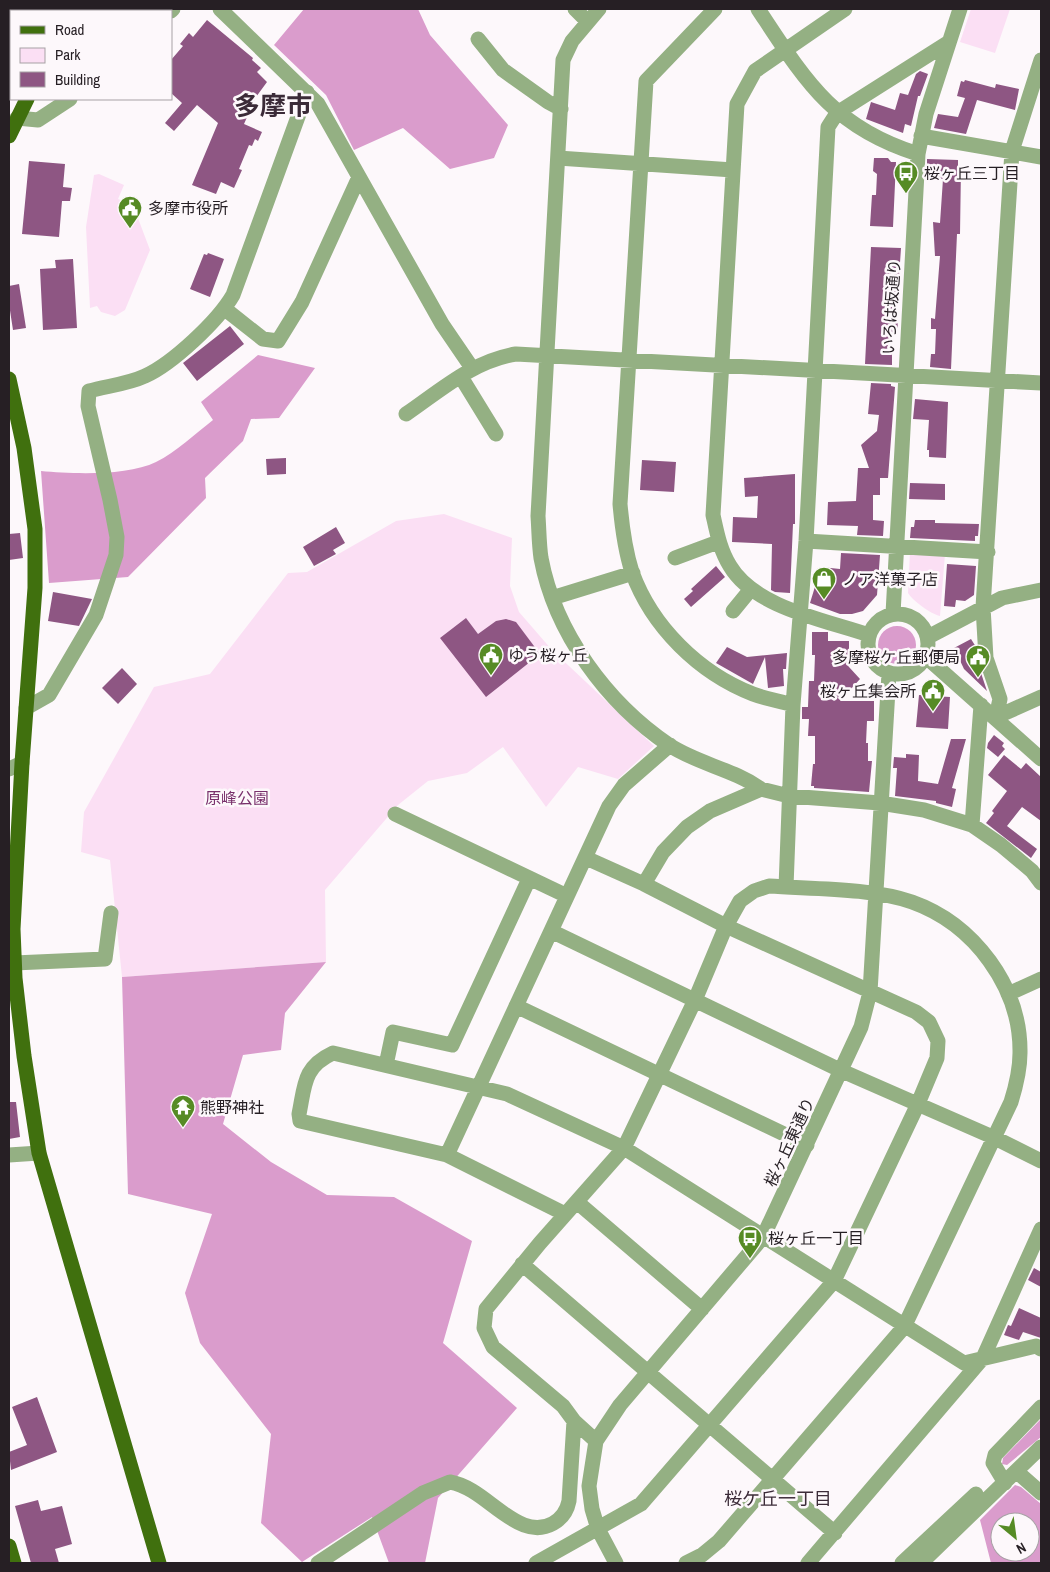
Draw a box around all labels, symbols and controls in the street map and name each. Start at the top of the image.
legend [10,10,172,100]
text: Road [55,19,84,40]
text: Park [55,44,81,65]
text: Building [55,69,100,90]
district label: 多摩市 [234,88,312,123]
bus stop icon: 桜ヶ丘三丁目 [893,160,919,194]
place label: 桜ヶ丘三丁目 [924,162,1020,184]
public building icon: 多摩市役所 [117,195,143,229]
place label: 多摩市役所 [148,197,228,219]
street label: いろは坂通り [877,258,905,356]
shop icon: ノア洋菓子店 [811,566,837,600]
place label: ノア洋菓子店 [842,568,938,590]
public building icon: ゆう桜ヶ丘 [478,642,504,676]
place label: ゆう桜ヶ丘 [508,644,588,666]
public building icon: 多摩桜ケ丘郵便局 [965,644,991,678]
place label: 多摩桜ケ丘郵便局 [832,646,960,668]
public building icon: 桜ヶ丘集会所 [920,678,946,712]
place label: 桜ヶ丘集会所 [820,680,916,702]
park label: 原峰公園 [205,787,269,809]
temple icon: 熊野神社 [170,1094,196,1128]
street label: 桜ヶ丘東通り [759,1094,819,1190]
place label: 熊野神社 [200,1096,264,1118]
bus stop icon: 桜ヶ丘一丁目 [737,1225,763,1259]
place label: 桜ヶ丘一丁目 [768,1227,864,1249]
district label: 桜ケ丘一丁目 [724,1486,832,1511]
north arrow [990,1512,1040,1562]
text: N [1013,1538,1029,1558]

